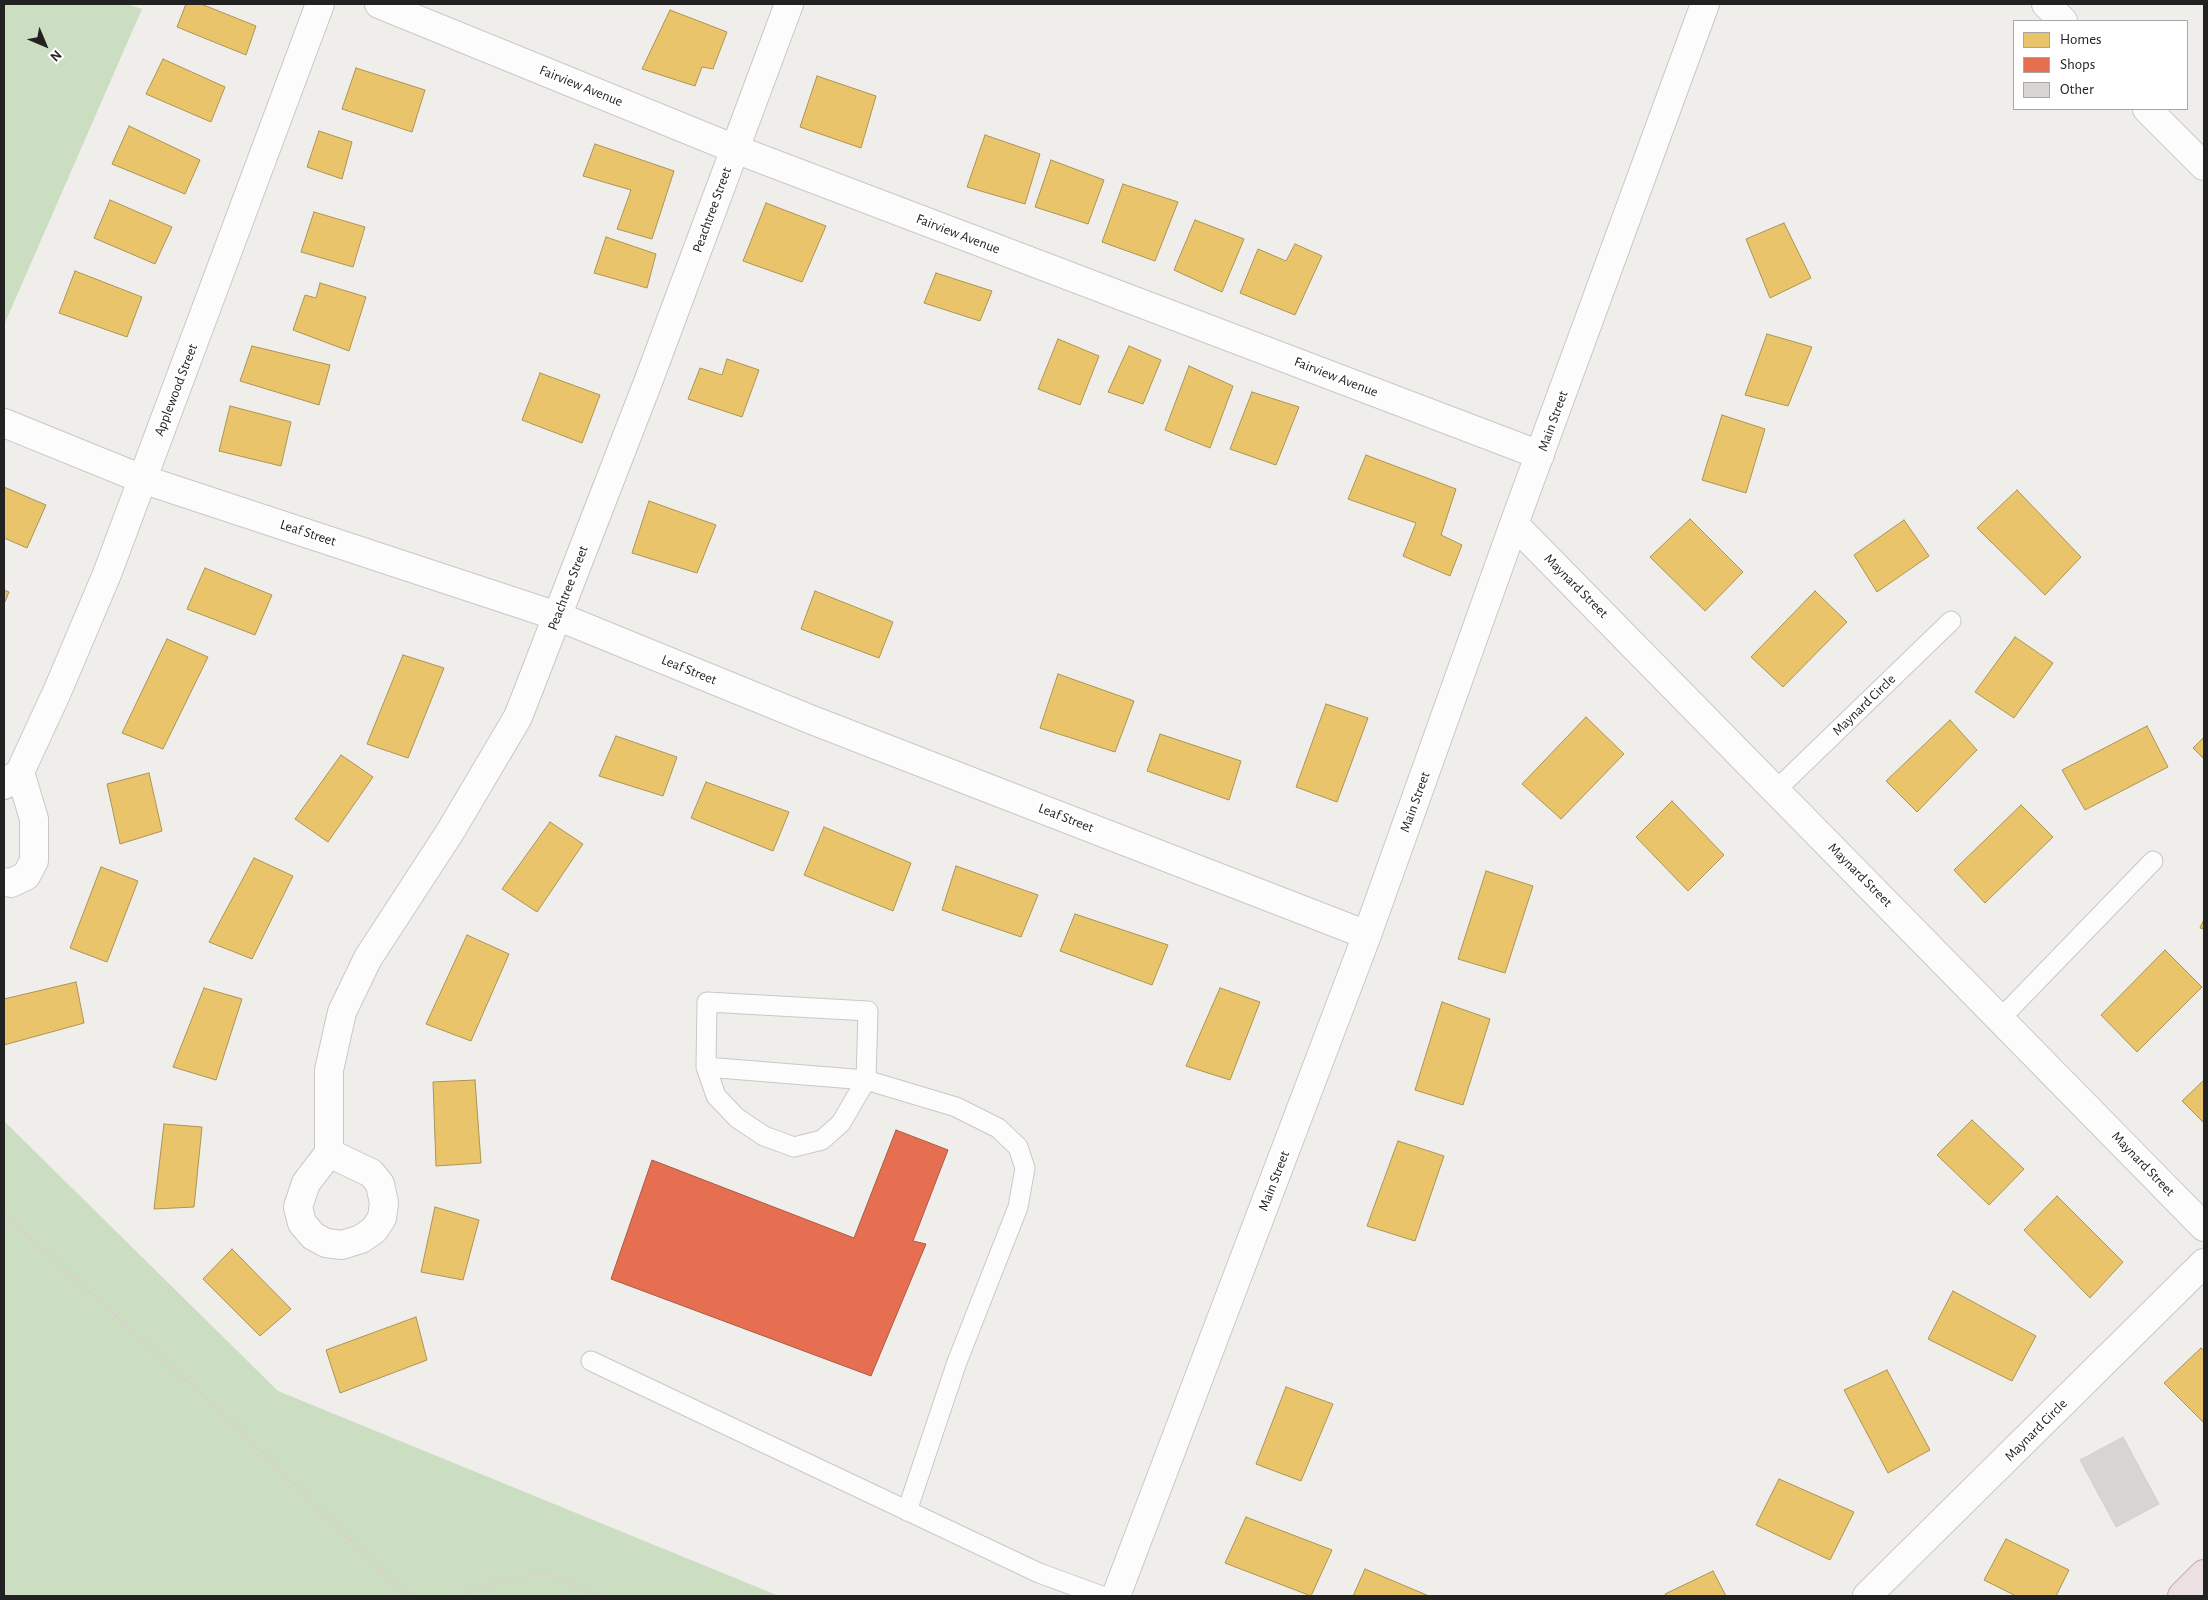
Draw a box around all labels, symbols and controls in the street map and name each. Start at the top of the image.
north arrow [20,20,70,70]
legend [2013,20,2188,110]
text: Homes [2060,32,2102,47]
text: N [47,47,64,64]
text: Shops [2060,57,2095,72]
street label: Fairview Avenue [537,62,625,110]
text: Other [2060,82,2094,97]
street label: Peachtree Street [689,165,735,255]
street label: Fairview Avenue [914,210,1002,258]
street label: Applewood Street [151,341,201,439]
street label: Fairview Avenue [1292,353,1380,401]
street label: Main Street [1534,388,1572,454]
street label: Leaf Street [278,516,338,550]
street label: Peachtree Street [544,543,592,633]
street label: Maynard Street [1540,550,1612,622]
street label: Leaf Street [659,651,719,689]
street label: Maynard Circle [1829,671,1899,739]
street label: Main Street [1396,769,1434,835]
street label: Leaf Street [1036,800,1096,836]
street label: Maynard Street [1824,839,1896,911]
street label: Maynard Street [2108,1128,2178,1200]
street label: Main Street [1255,1148,1293,1214]
street label: Maynard Circle [2001,1395,2071,1465]

